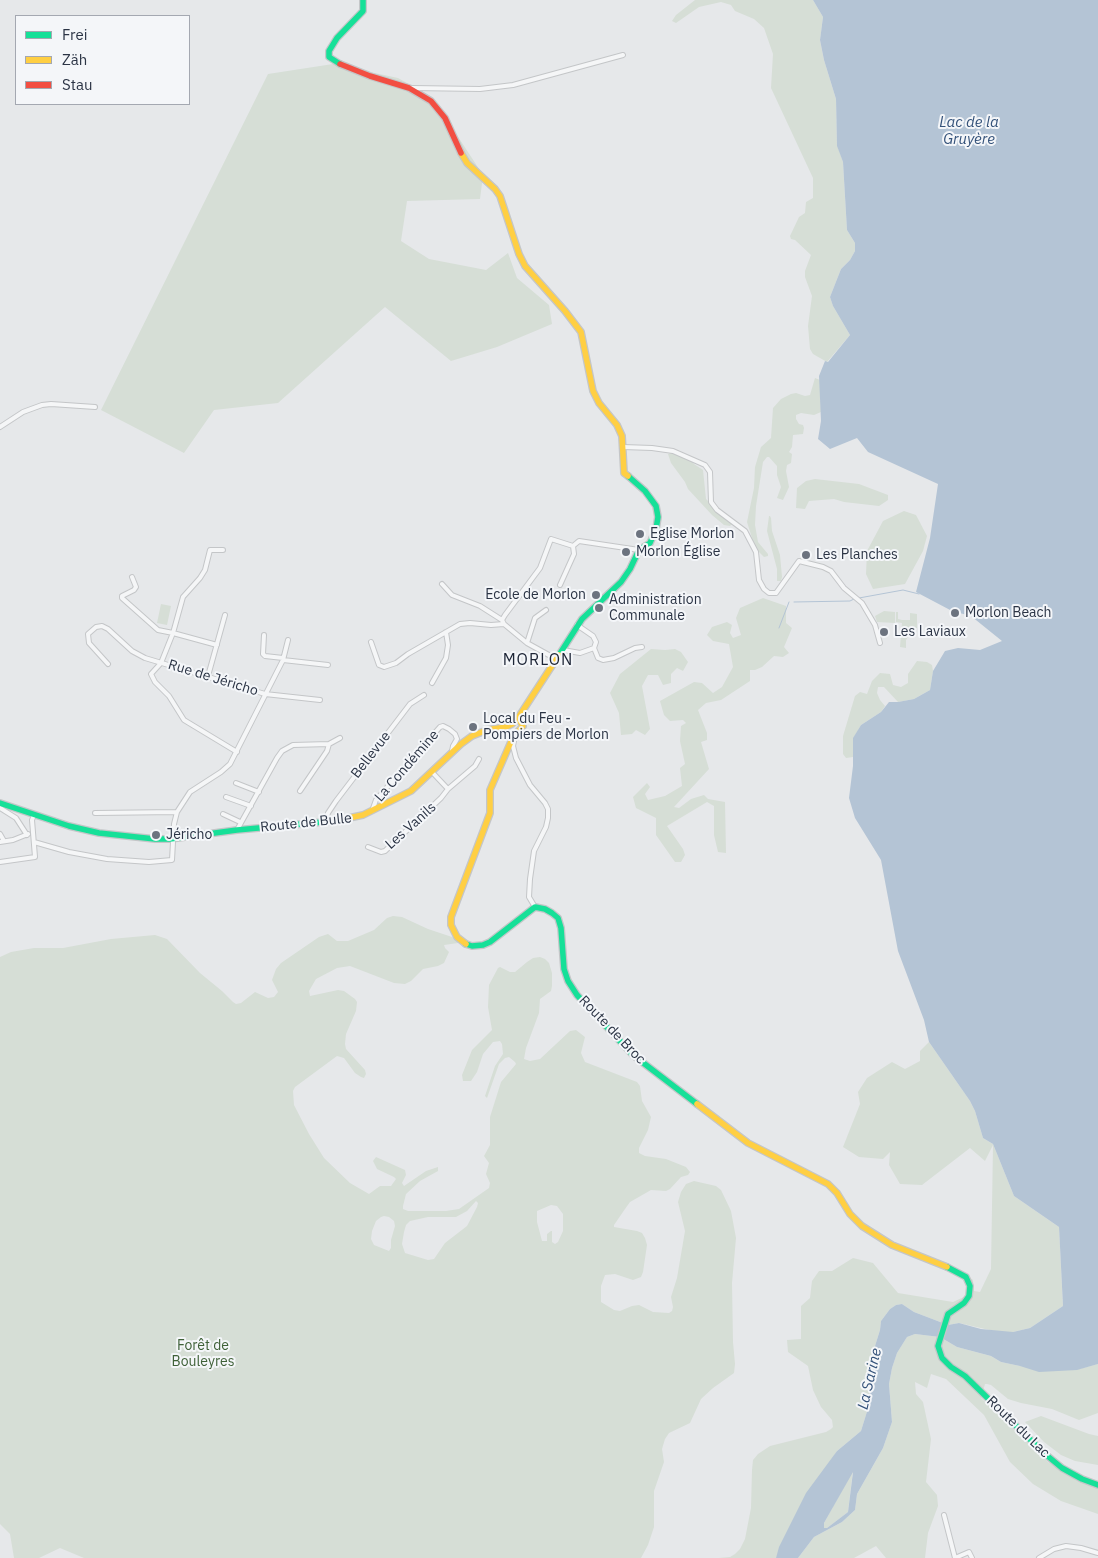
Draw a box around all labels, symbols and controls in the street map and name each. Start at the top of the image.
legend [15,15,190,105]
text: Frei [62,25,88,44]
text: Zäh [62,50,87,69]
text: Stau [62,75,93,94]
water label: Lac de la Gruyère [939,114,999,149]
place label: Eglise Morlon [650,526,735,542]
marker: Eglise Morlon [634,528,646,540]
place label: Morlon Église [636,544,721,560]
marker: Morlon Église [620,546,632,558]
place label: Les Planches [816,547,898,563]
marker: Les Planches [800,549,812,561]
place label: Ecole de Morlon [485,587,586,603]
marker: Ecole de Morlon [590,589,602,601]
place label: Administration Communale [609,592,702,624]
marker: Administration Communale [593,602,605,614]
place label: Morlon Beach [965,605,1052,621]
marker: Morlon Beach [949,607,961,619]
place label: Les Laviaux [894,624,966,640]
marker: Les Laviaux [878,626,890,638]
district label: MORLON [502,650,574,670]
street label: Rue de Jéricho [166,656,260,700]
place label: Local du Feu - Pompiers de Morlon [483,711,609,744]
marker: Local du Feu - Pompiers de Morlon [467,721,479,733]
street label: La Condémine [371,727,443,805]
street label: Bellevue [348,728,394,782]
street label: Les Vanils [382,799,440,853]
street label: Route de Bulle [259,810,353,836]
place label: Jéricho [166,827,212,843]
marker: Jéricho [150,829,162,841]
street label: Route de Broc [575,992,649,1068]
park label: Forêt de Bouleyres [172,1338,234,1370]
water label: La Sarine [854,1347,886,1411]
street label: Route du Lac [983,1393,1053,1461]

